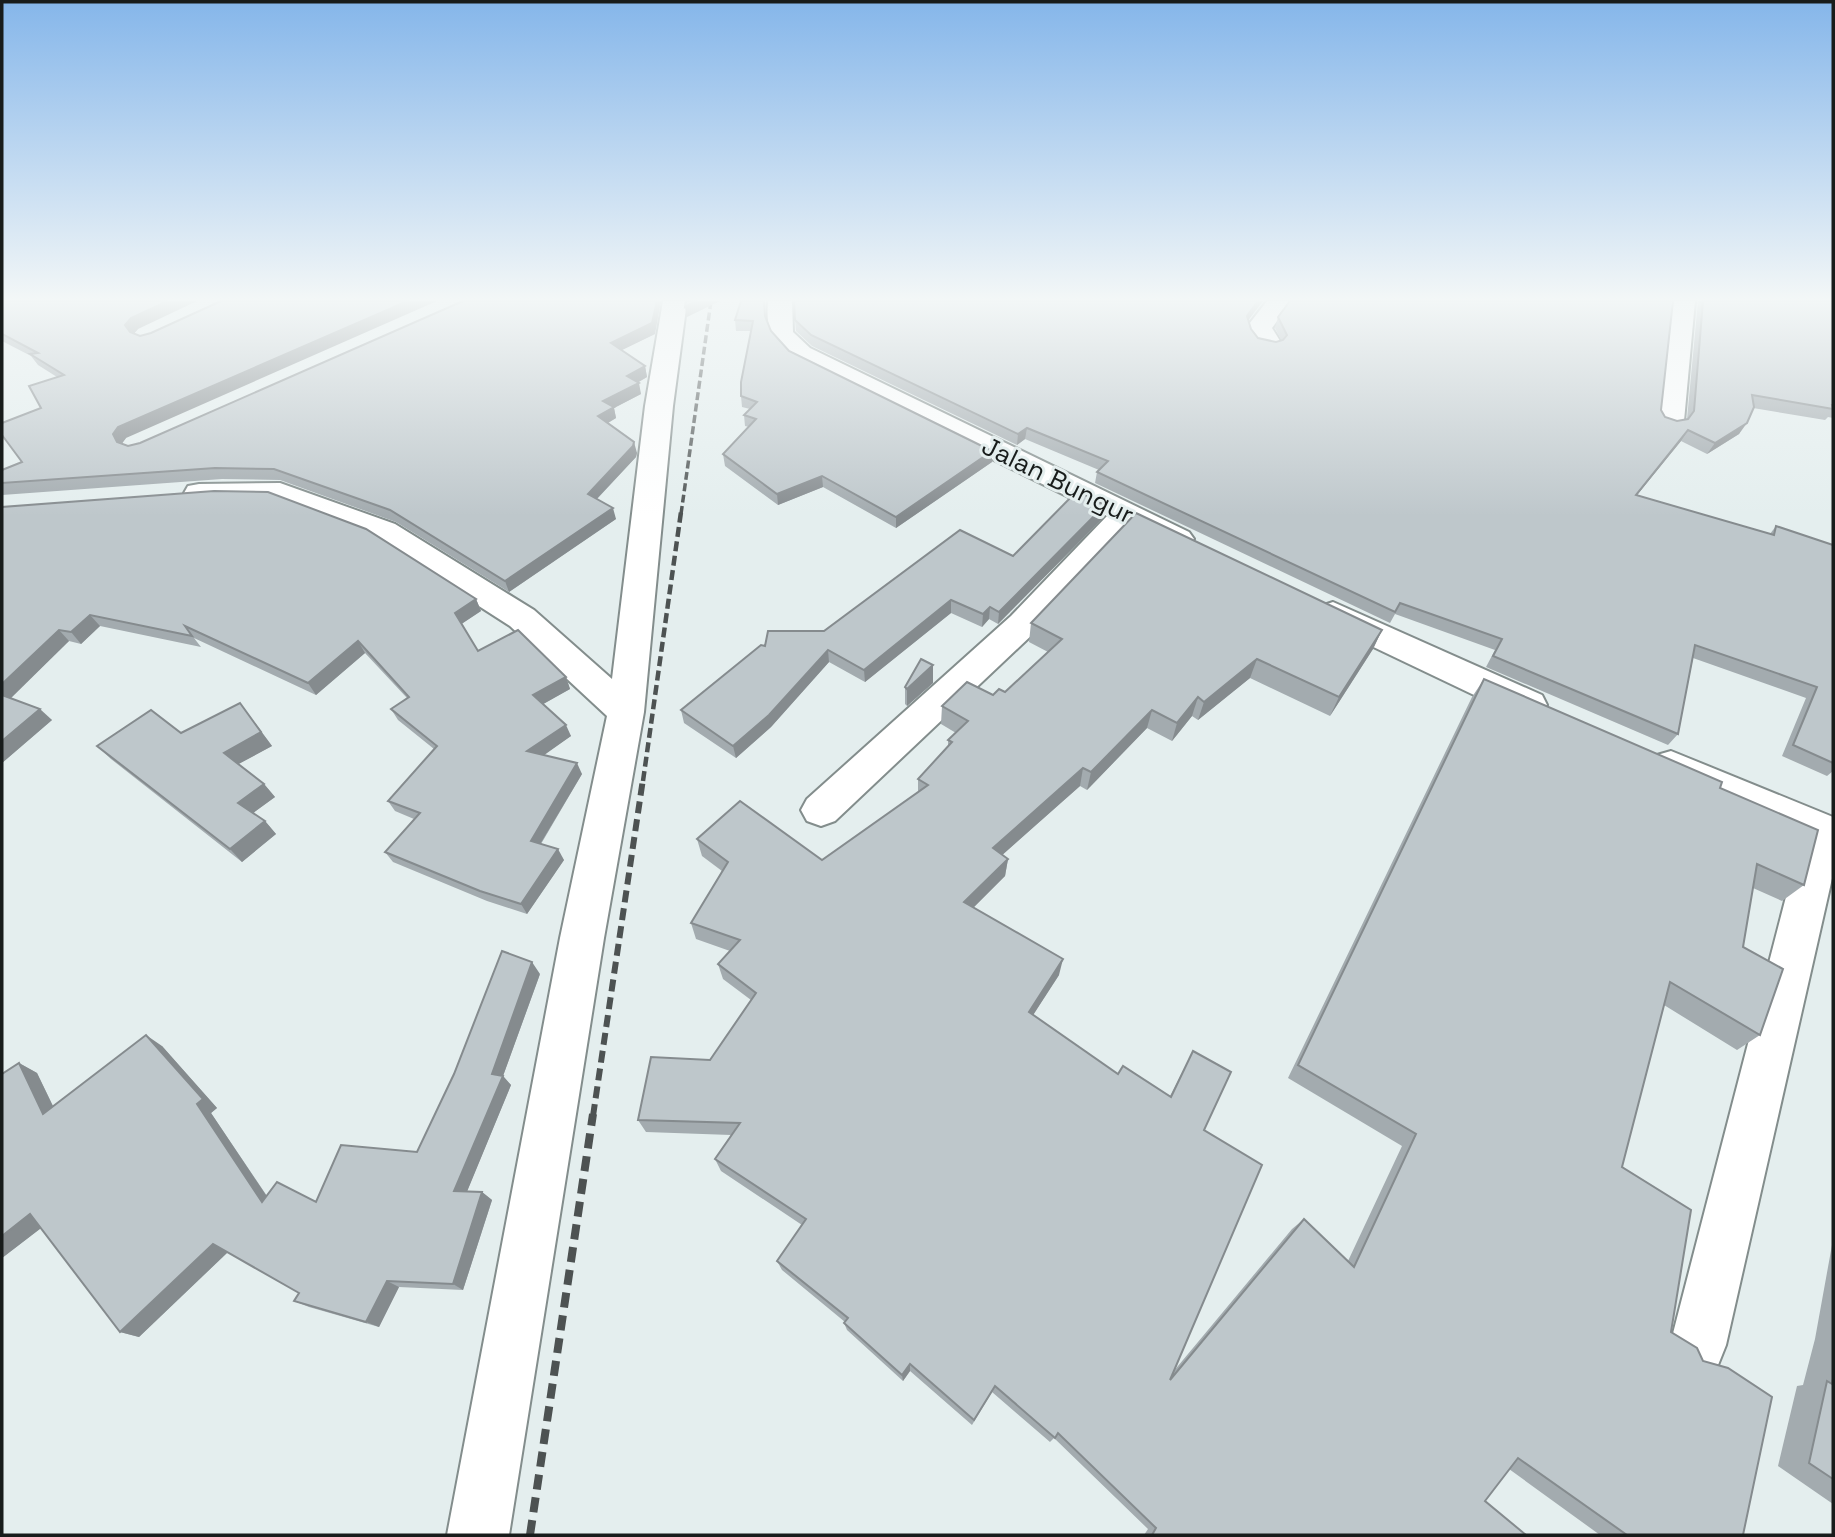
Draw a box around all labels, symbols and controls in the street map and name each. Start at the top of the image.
street label: Jalan Bungur [976,429,1140,531]

